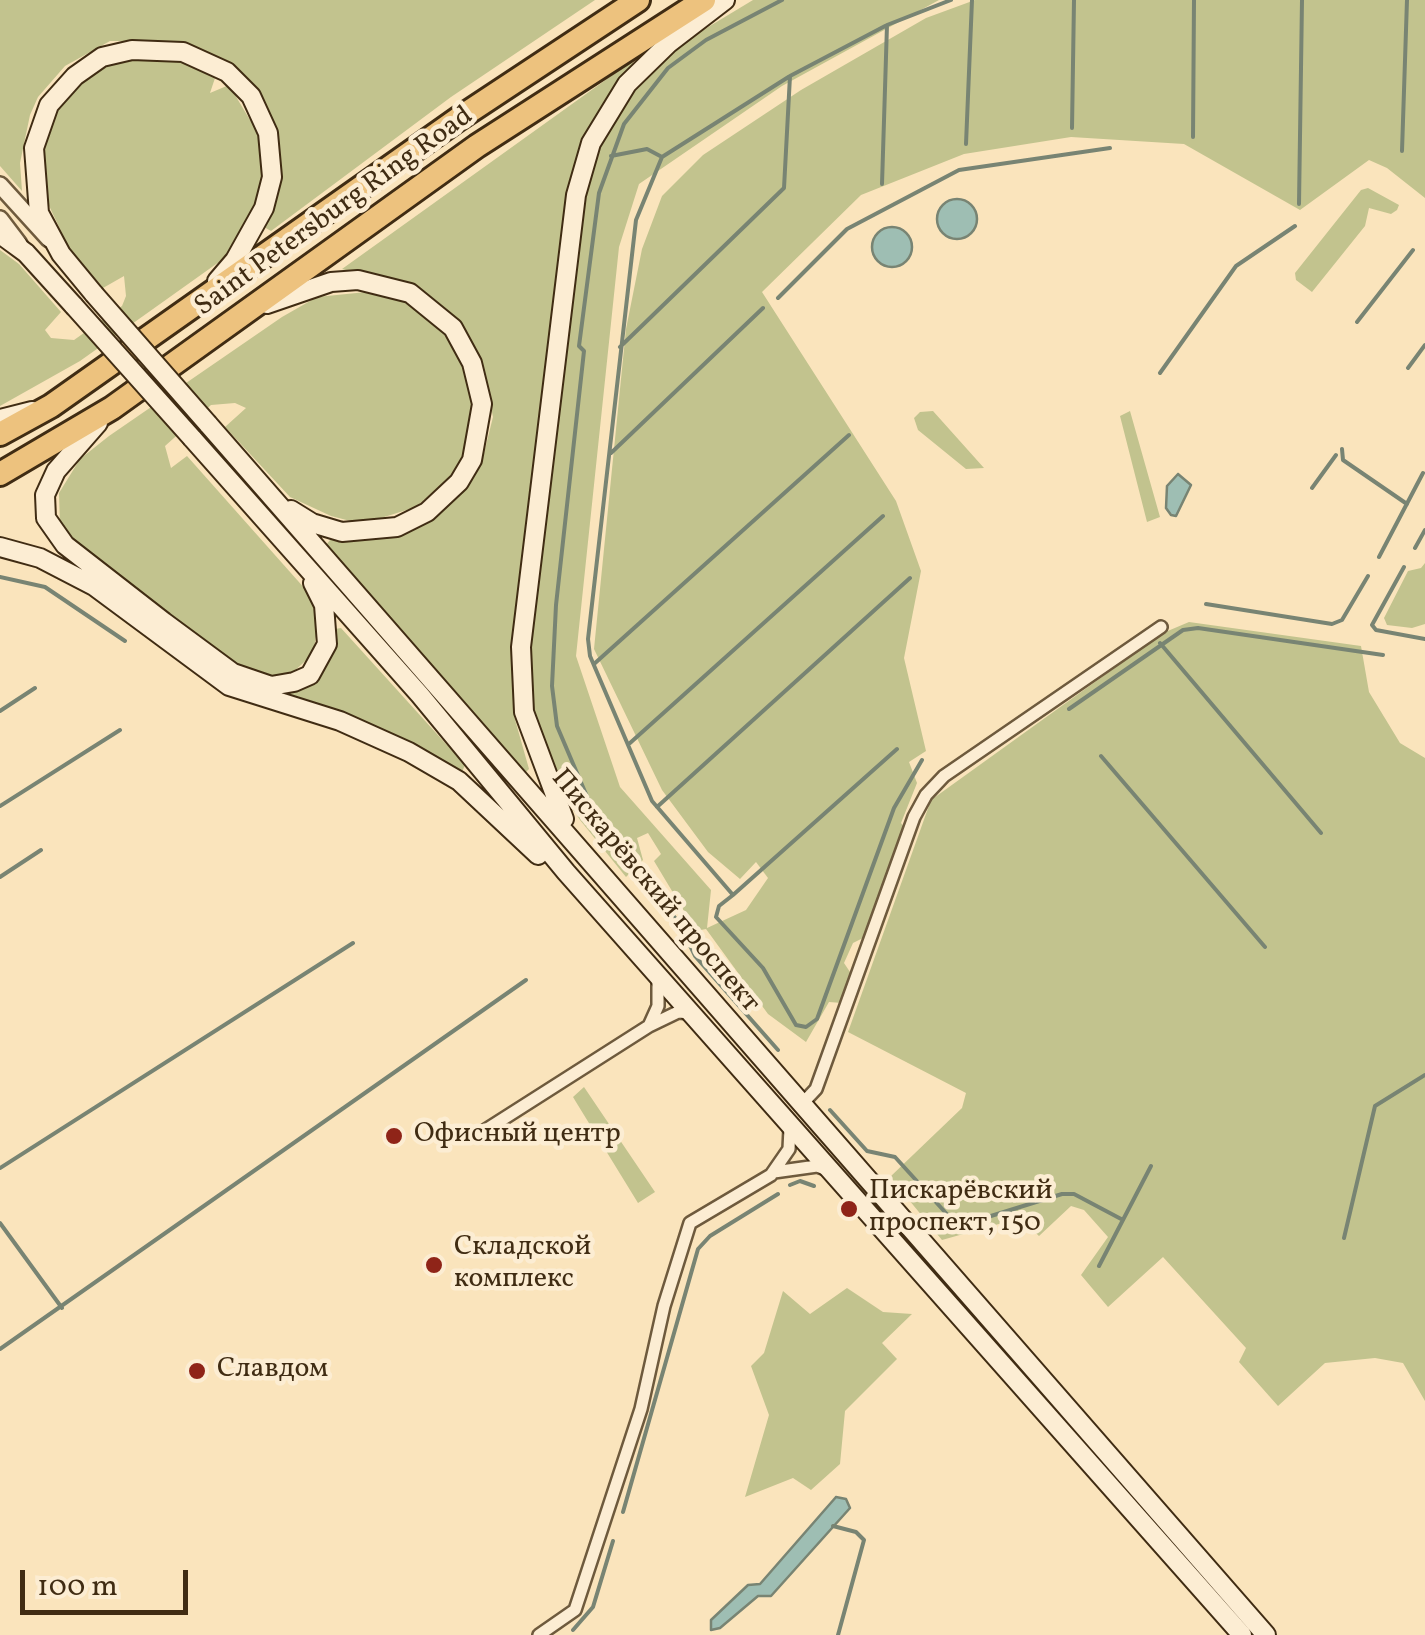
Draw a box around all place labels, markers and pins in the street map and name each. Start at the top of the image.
place label: Офисный центр [414,1119,621,1153]
marker: Офисный центр [383,1125,405,1147]
place label: Пискарёвский проспект, 150 [869,1176,1052,1242]
marker: Пискарёвский проспект, 150 [838,1198,860,1220]
place label: Складской комплекс [454,1232,591,1298]
marker: Складской комплекс [423,1254,445,1276]
place label: Славдом [217,1354,328,1388]
marker: Славдом [186,1360,208,1382]

